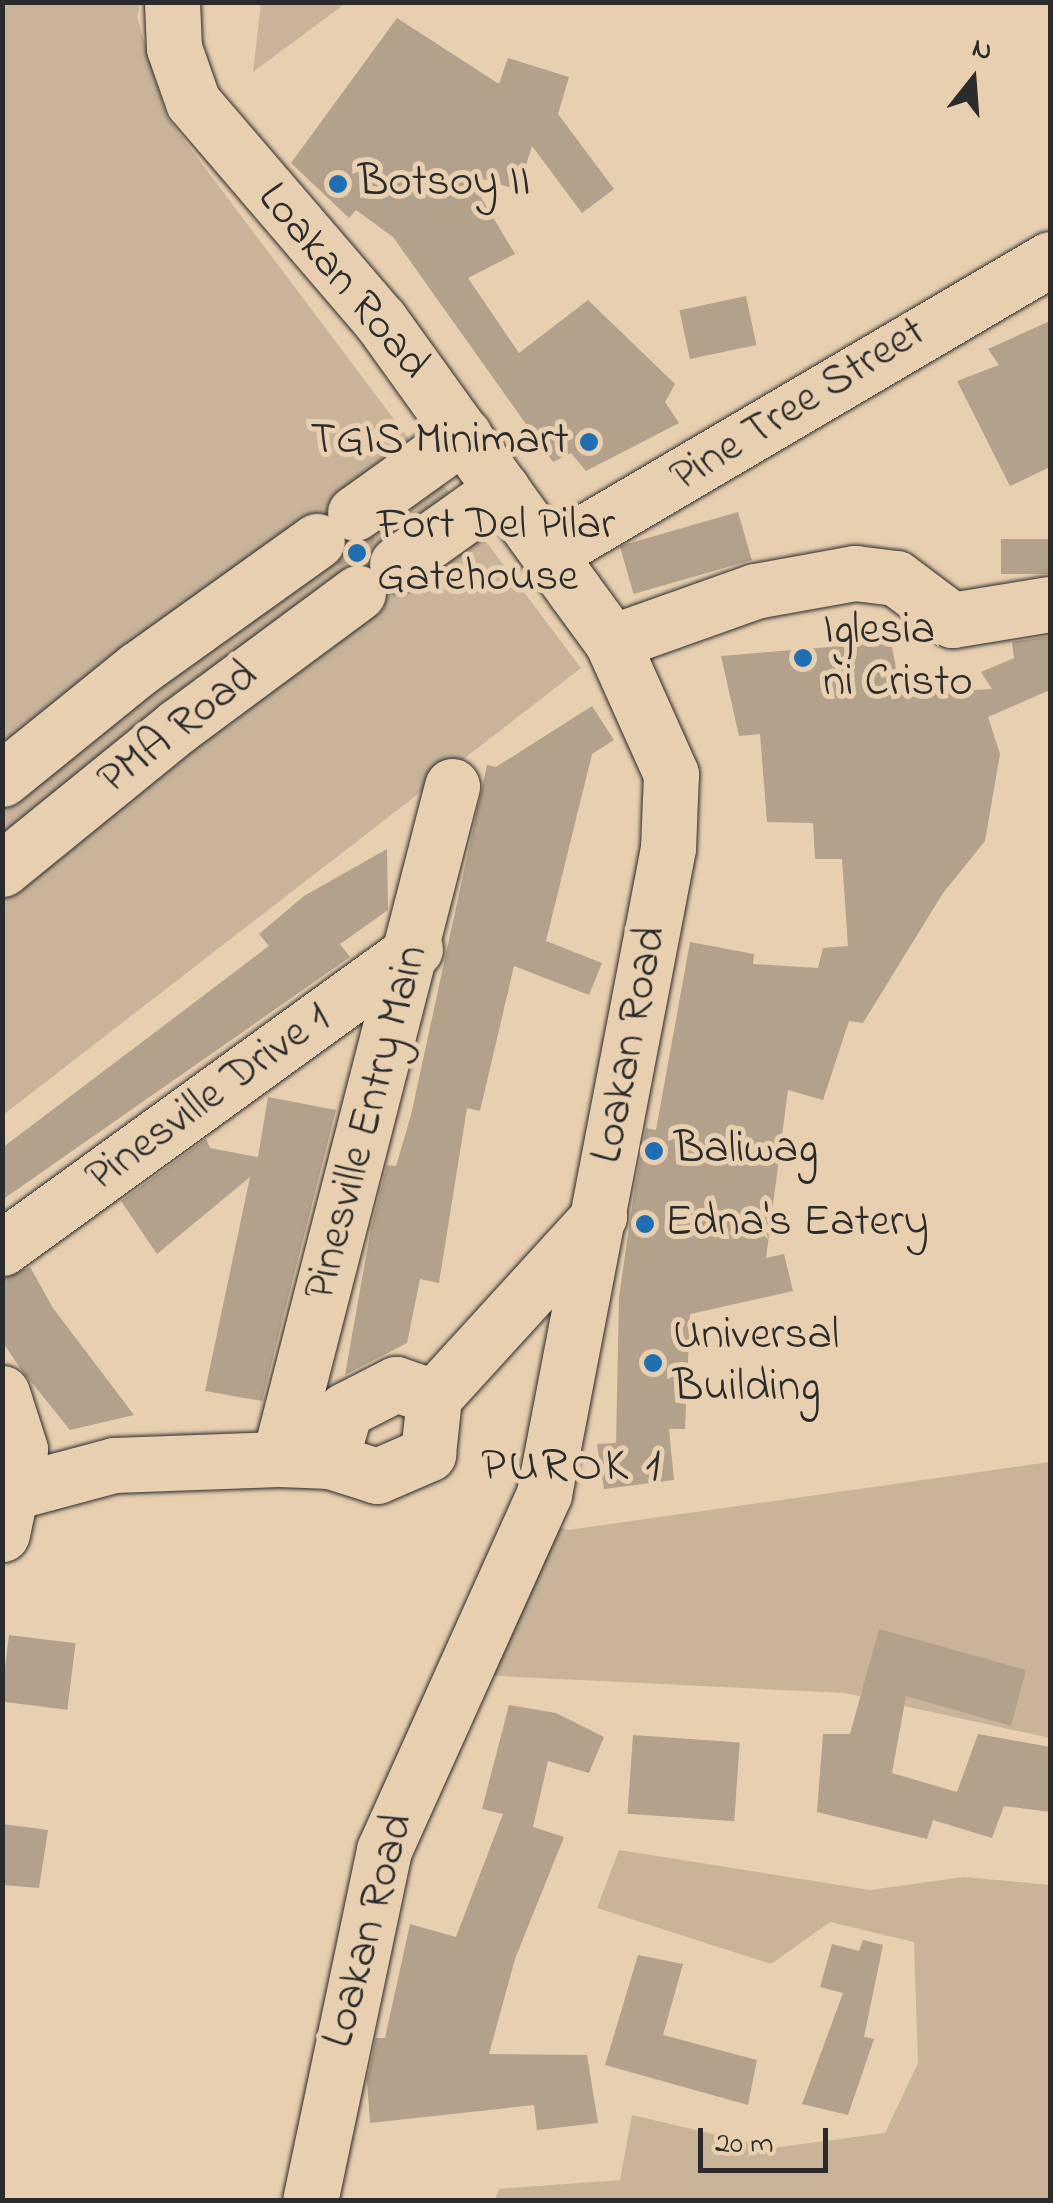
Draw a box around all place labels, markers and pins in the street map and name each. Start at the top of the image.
place label: Botsoy II [358,157,531,211]
marker: Botsoy II [327,173,349,195]
place label: TGIS Minimart [310,415,569,469]
marker: TGIS Minimart [578,431,600,453]
place label: Fort Del Pilar Gatehouse [377,500,615,606]
marker: Fort Del Pilar Gatehouse [346,542,368,564]
place label: Iglesia ni Cristo [823,605,973,711]
marker: Iglesia ni Cristo [792,647,814,669]
place label: Baliwag [674,1124,818,1178]
marker: Baliwag [643,1140,665,1162]
place label: Edna's Eatery [665,1197,929,1251]
marker: Edna's Eatery [634,1213,656,1235]
place label: Universal Building [673,1310,839,1416]
marker: Universal Building [642,1352,664,1374]

